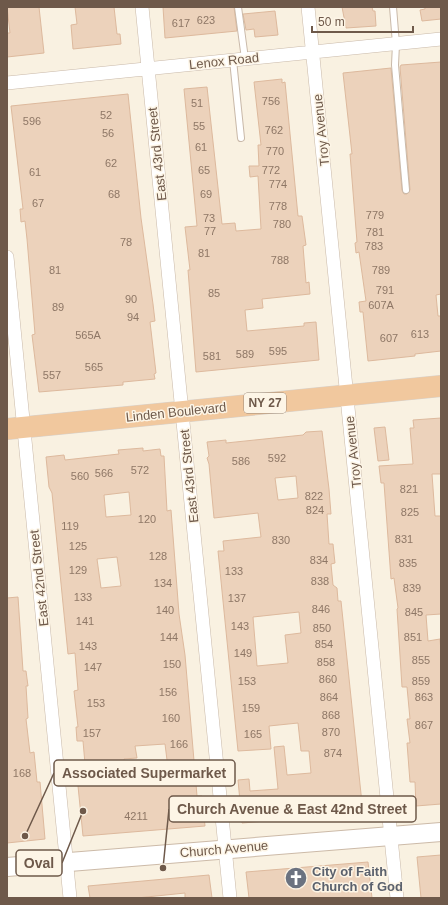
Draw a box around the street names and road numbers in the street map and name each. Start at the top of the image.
street label: Lenox Road [188,50,260,72]
street label: Troy Avenue [310,93,332,167]
street label: East 43rd Street [145,106,169,202]
road number: NY 27 [244,393,286,413]
street label: Linden Boulevard [125,399,227,425]
street label: Troy Avenue [342,415,364,489]
street label: East 43rd Street [177,428,201,524]
street label: East 42nd Street [26,529,52,627]
street label: Church Avenue [179,838,269,860]

